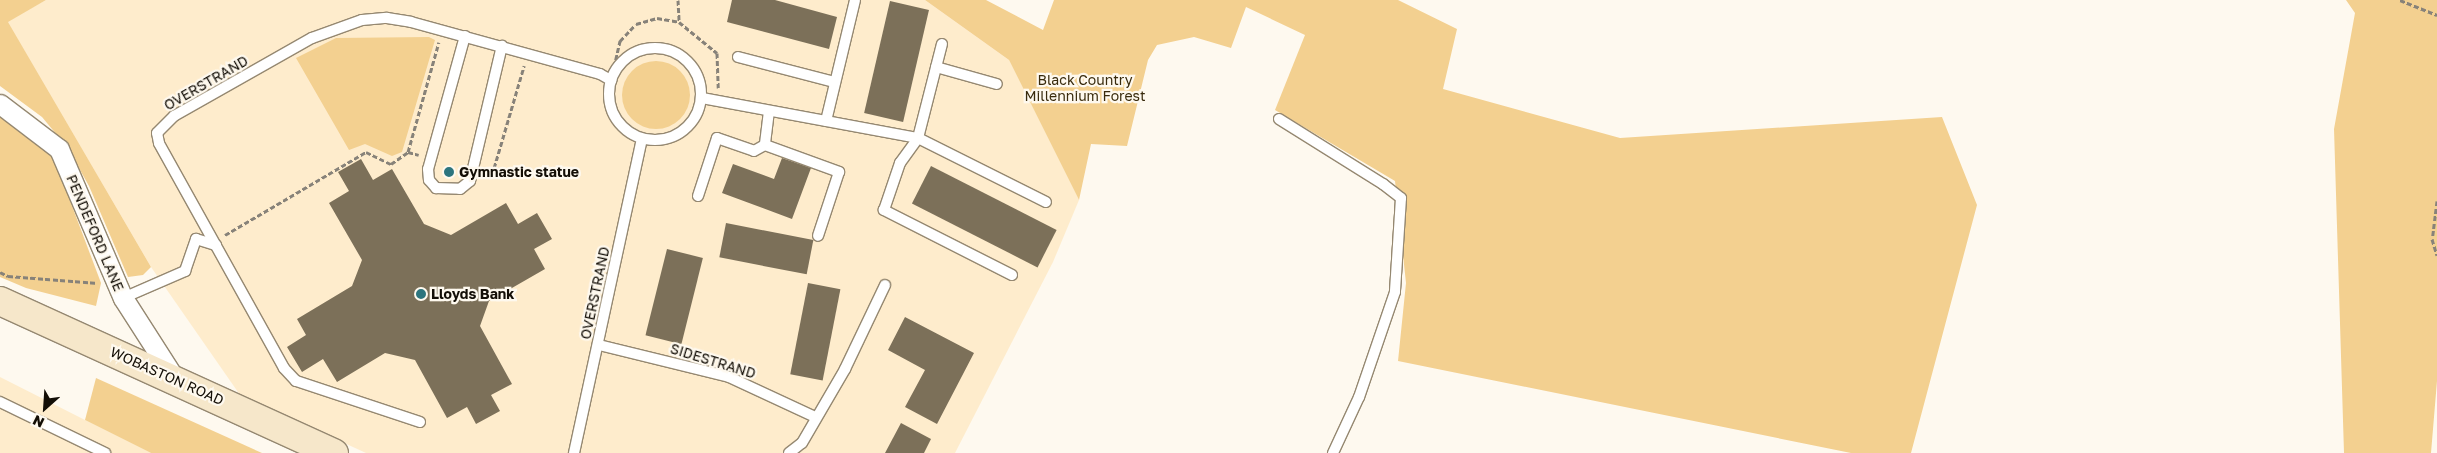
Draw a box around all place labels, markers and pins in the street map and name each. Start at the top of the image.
place label: Gymnastic statue [459,164,579,180]
marker: Gymnastic statue [443,166,455,178]
place label: Lloyds Bank [431,286,514,302]
marker: Lloyds Bank [415,288,427,300]

